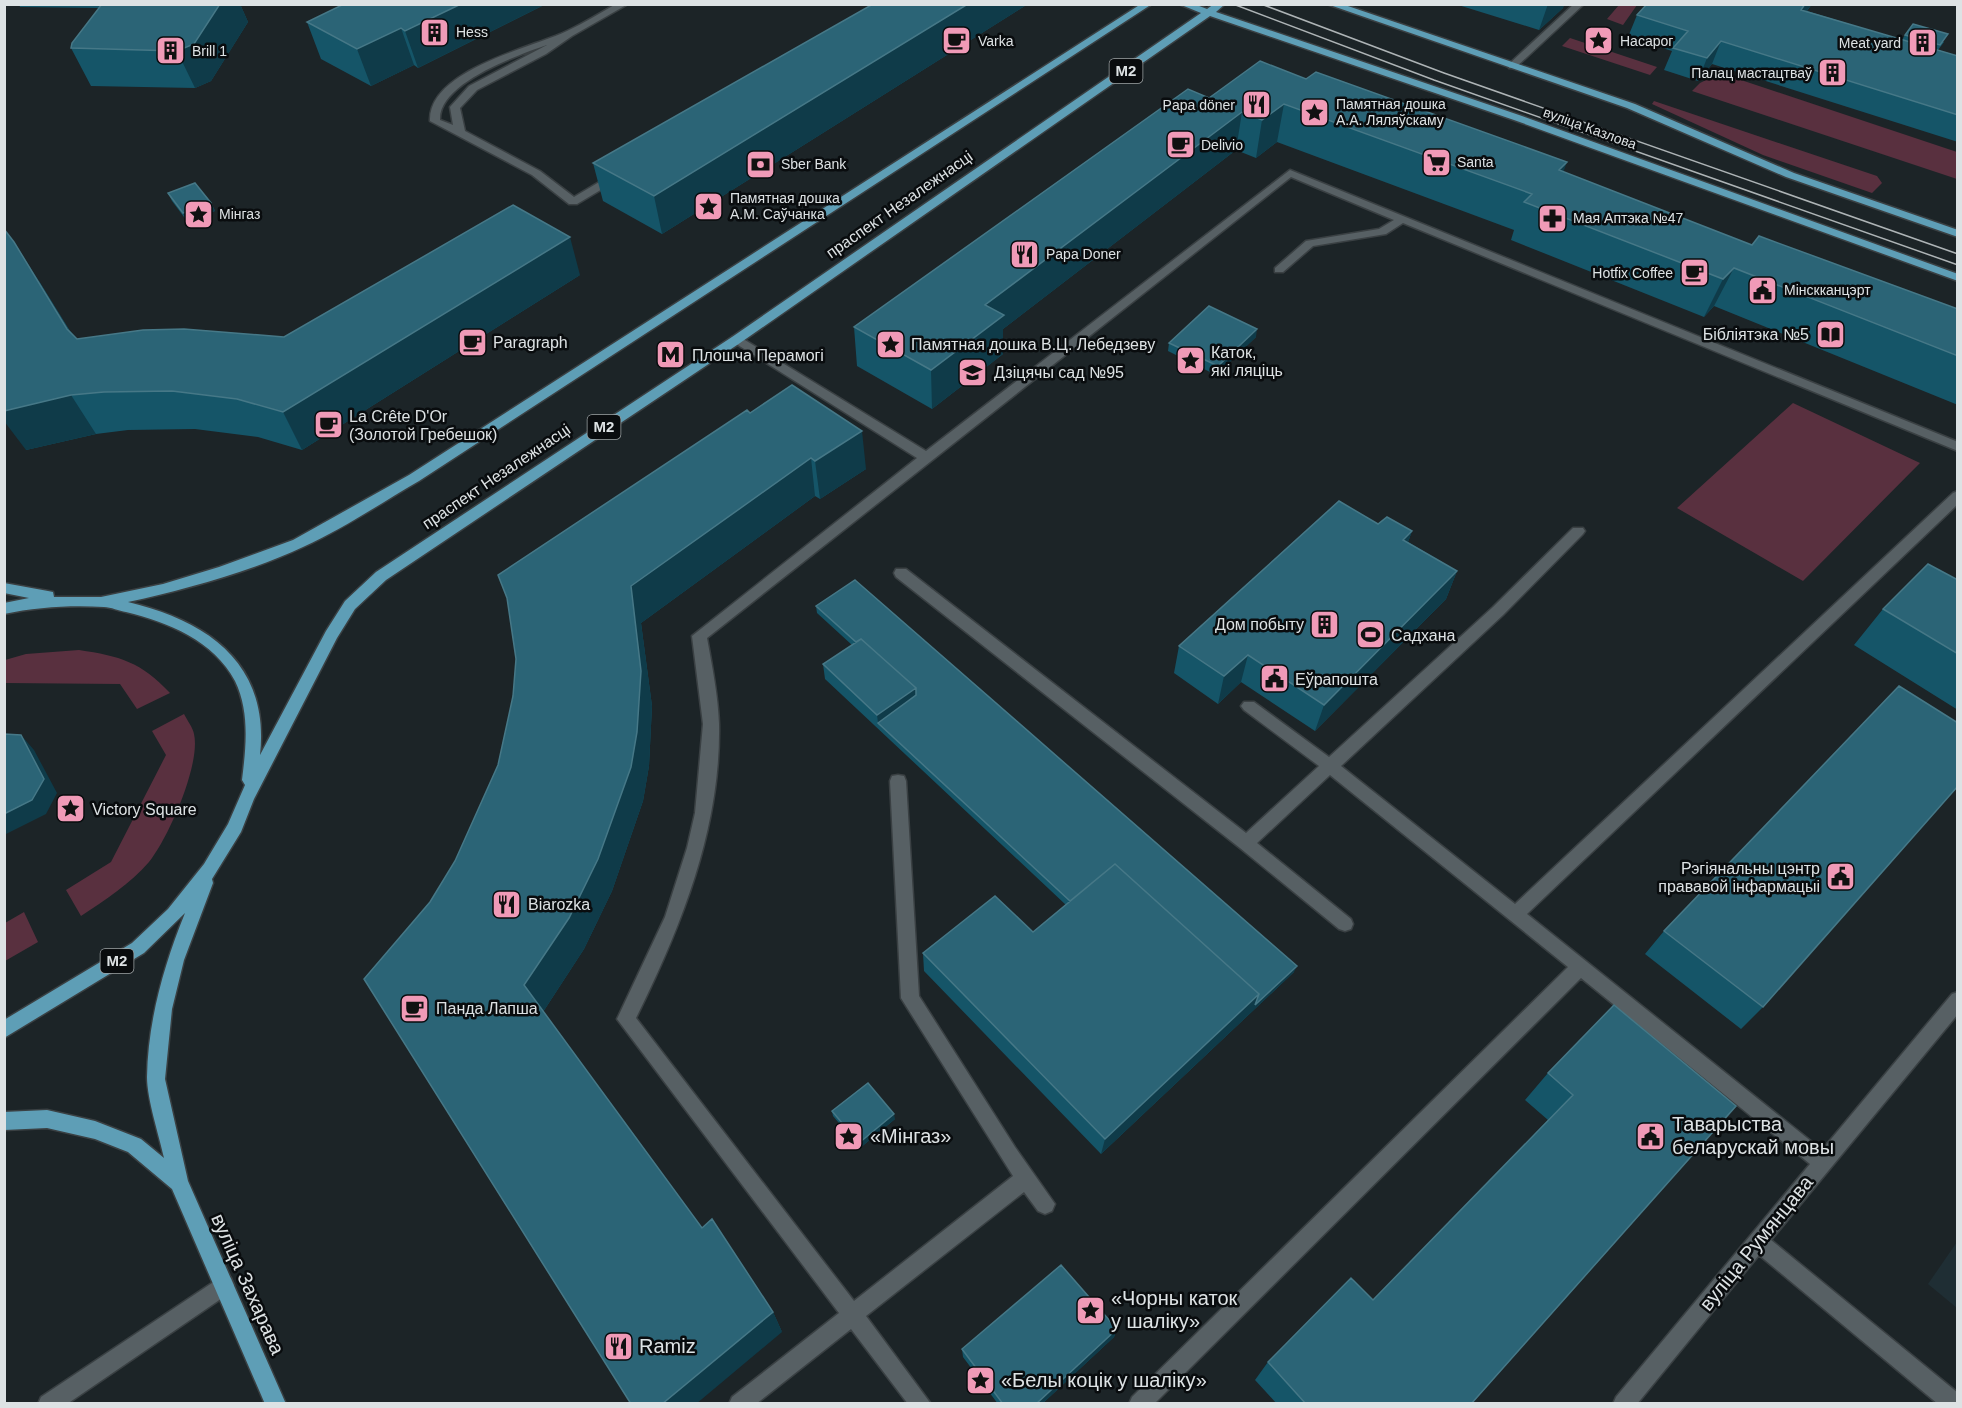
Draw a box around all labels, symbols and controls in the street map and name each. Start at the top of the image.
building icon: Hess [419,16,451,48]
place label: Hess [456,24,488,40]
cafe icon: Varka [941,25,973,57]
place icon: Насарог [1583,25,1615,57]
building icon: Meat yard [1906,27,1938,59]
place label: Varka [978,33,1014,49]
place label: Насарог [1620,33,1673,49]
building icon: Brill 1 [155,35,187,67]
place label: Meat yard [1839,35,1901,51]
place label: Brill 1 [192,43,227,59]
building icon: Палац мастацтваў [1817,57,1849,89]
road number: М2 [1110,59,1142,83]
place label: Палац мастацтваў [1691,65,1812,81]
restaurant icon: Papa döner [1240,89,1272,121]
place icon: Памятная дошка А.А. Ляляўскаму [1299,96,1331,128]
place label: Памятная дошка А.А. Ляляўскаму [1336,96,1446,128]
place label: Papa döner [1163,97,1235,113]
street label: вуліца Казлова [1541,104,1639,152]
cafe icon: Delivio [1164,129,1196,161]
place label: Delivio [1201,137,1243,153]
supermarket icon: Santa [1420,146,1452,178]
street label: праспект Незалежнасці [823,147,976,261]
bank icon: Sber Bank [744,148,776,180]
place label: Santa [1457,154,1494,170]
place label: Sber Bank [781,156,847,172]
place icon: Памятная дошка А.М. Саўчанка [693,190,725,222]
place label: Памятная дошка А.М. Саўчанка [730,190,840,222]
place icon: Мінгаз [182,198,214,230]
pharmacy icon: Мая Аптэка №47 [1536,202,1568,234]
place label: Мінгаз [219,206,260,222]
place label: Мая Аптэка №47 [1573,210,1683,226]
restaurant icon: Papa Doner [1009,238,1041,270]
place label: Papa Doner [1046,246,1121,262]
cafe icon: Hotfix Coffee [1678,257,1710,289]
place label: Hotfix Coffee [1592,265,1673,281]
public building icon: Мінскканцэрт [1747,274,1779,306]
place label: Мінскканцэрт [1784,282,1871,298]
library icon: Бібліятэка №5 [1814,318,1846,350]
cafe icon: Paragraph [456,326,488,358]
place label: Бібліятэка №5 [1703,326,1809,343]
place icon: Памятная дошка В.Ц. Лебедзеву [874,328,906,360]
place label: Paragraph [493,334,568,351]
place label: Памятная дошка В.Ц. Лебедзеву [911,336,1155,353]
metro station icon: Плошча Перамогі [655,339,687,371]
place label: Каток, які ляціць [1211,344,1283,379]
place icon: Каток, які ляціць [1174,345,1206,377]
place label: Плошча Перамогі [692,347,824,364]
school or university icon: Дзіцячы сад №95 [957,356,989,388]
place label: Дзіцячы сад №95 [994,364,1124,381]
place label: La Crête D'Or (Золотой Гребешок) [349,408,497,443]
cafe icon: La Crête D'Or (Золотой Гребешок) [312,409,344,441]
road number: М2 [588,415,620,439]
street label: праспект Незалежнасці [419,421,573,532]
building icon: Дом побыту [1309,608,1341,640]
place label: Дом побыту [1215,616,1304,633]
sports icon: Садхана [1354,619,1386,651]
place label: Садхана [1391,627,1456,644]
public building icon: Еўрапошта [1258,663,1290,695]
place label: Еўрапошта [1295,671,1378,688]
place icon: Victory Square [55,793,87,825]
place label: Victory Square [92,801,197,818]
place label: Рэгіянальны цэнтр прававой інфармацыі [1658,860,1820,895]
public building icon: Рэгіянальны цэнтр прававой інфармацыі [1825,861,1857,893]
restaurant icon: Biarozka [491,888,523,920]
place label: Biarozka [528,896,590,913]
road number: М2 [100,949,134,973]
cafe icon: Панда Лапша [399,992,431,1024]
place label: Панда Лапша [436,1000,538,1017]
place label: Таварыства беларускай мовы [1672,1113,1834,1158]
place icon: «Мінгаз» [833,1120,865,1152]
public building icon: Таварыства беларускай мовы [1635,1120,1667,1152]
place label: «Мінгаз» [870,1125,951,1147]
street label: вуліца Румянцава [1695,1171,1818,1315]
street label: вуліца Захарава [207,1210,289,1359]
place label: «Чорны каток у шаліку» [1111,1287,1238,1332]
place icon: «Чорны каток у шаліку» [1074,1294,1106,1326]
restaurant icon: Ramiz [602,1330,634,1362]
place label: Ramiz [639,1335,696,1357]
place icon: «Белы коцік у шаліку» [964,1364,996,1396]
place label: «Белы коцік у шаліку» [1001,1369,1207,1391]

